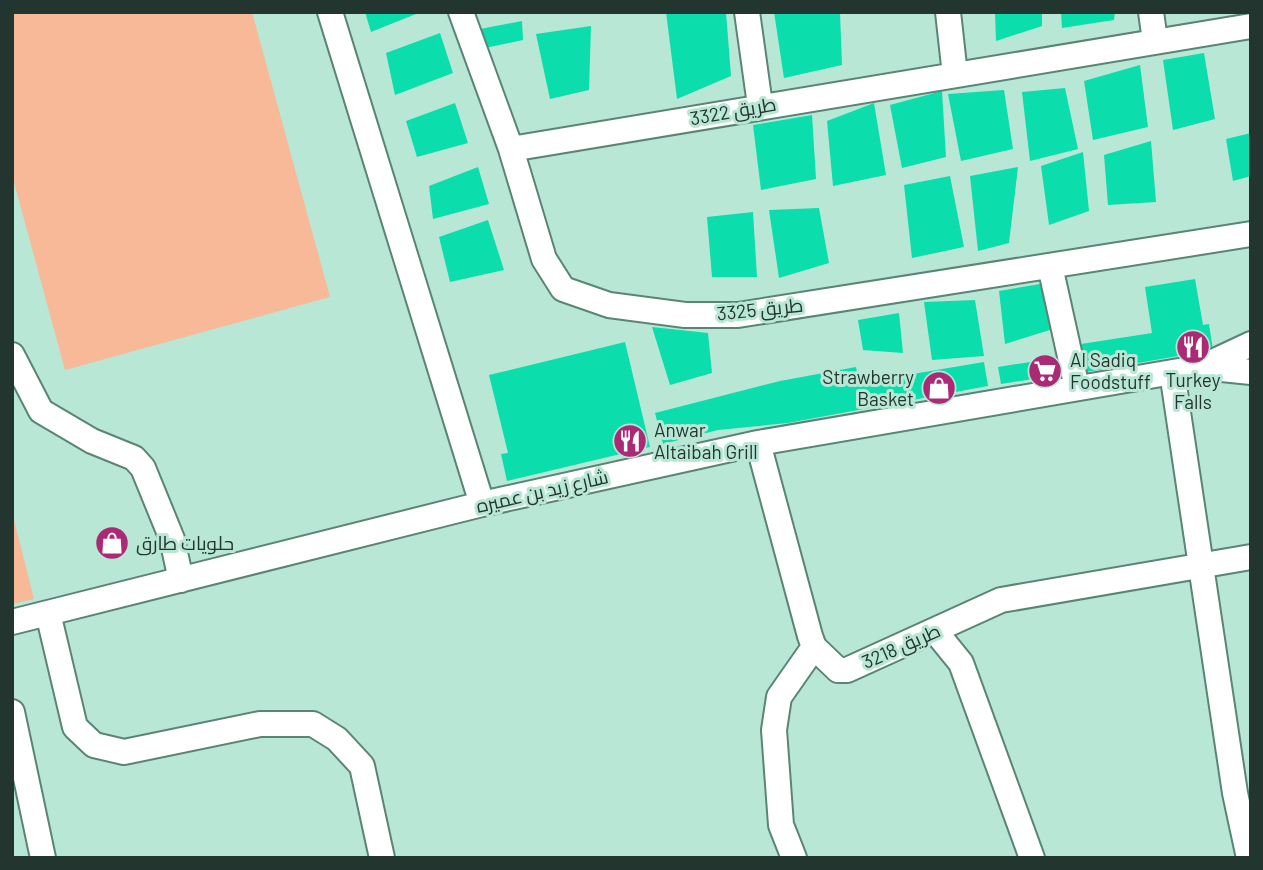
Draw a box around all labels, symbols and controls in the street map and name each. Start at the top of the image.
street label: طريق 3322 [688,92,778,131]
street label: طريق 3325 [716,293,804,326]
restaurant icon: Turkey Falls [1174,328,1212,366]
place label: Al Sadiq Foodstuff [1070,348,1151,393]
supermarket icon: Al Sadiq Foodstuff [1026,352,1064,390]
place label: Strawberry Basket [822,365,914,410]
place label: Turkey Falls [1166,368,1221,413]
shop icon: Strawberry Basket [920,369,958,407]
place label: Anwar Altaibah Grill [654,418,758,463]
restaurant icon: Anwar Altaibah Grill [611,422,649,460]
street label: شارع زيد بن عميره [474,464,611,520]
shop icon: حلويات طارق [93,524,131,562]
place label: حلويات طارق [136,531,234,556]
street label: طريق 3218 [858,618,944,675]

